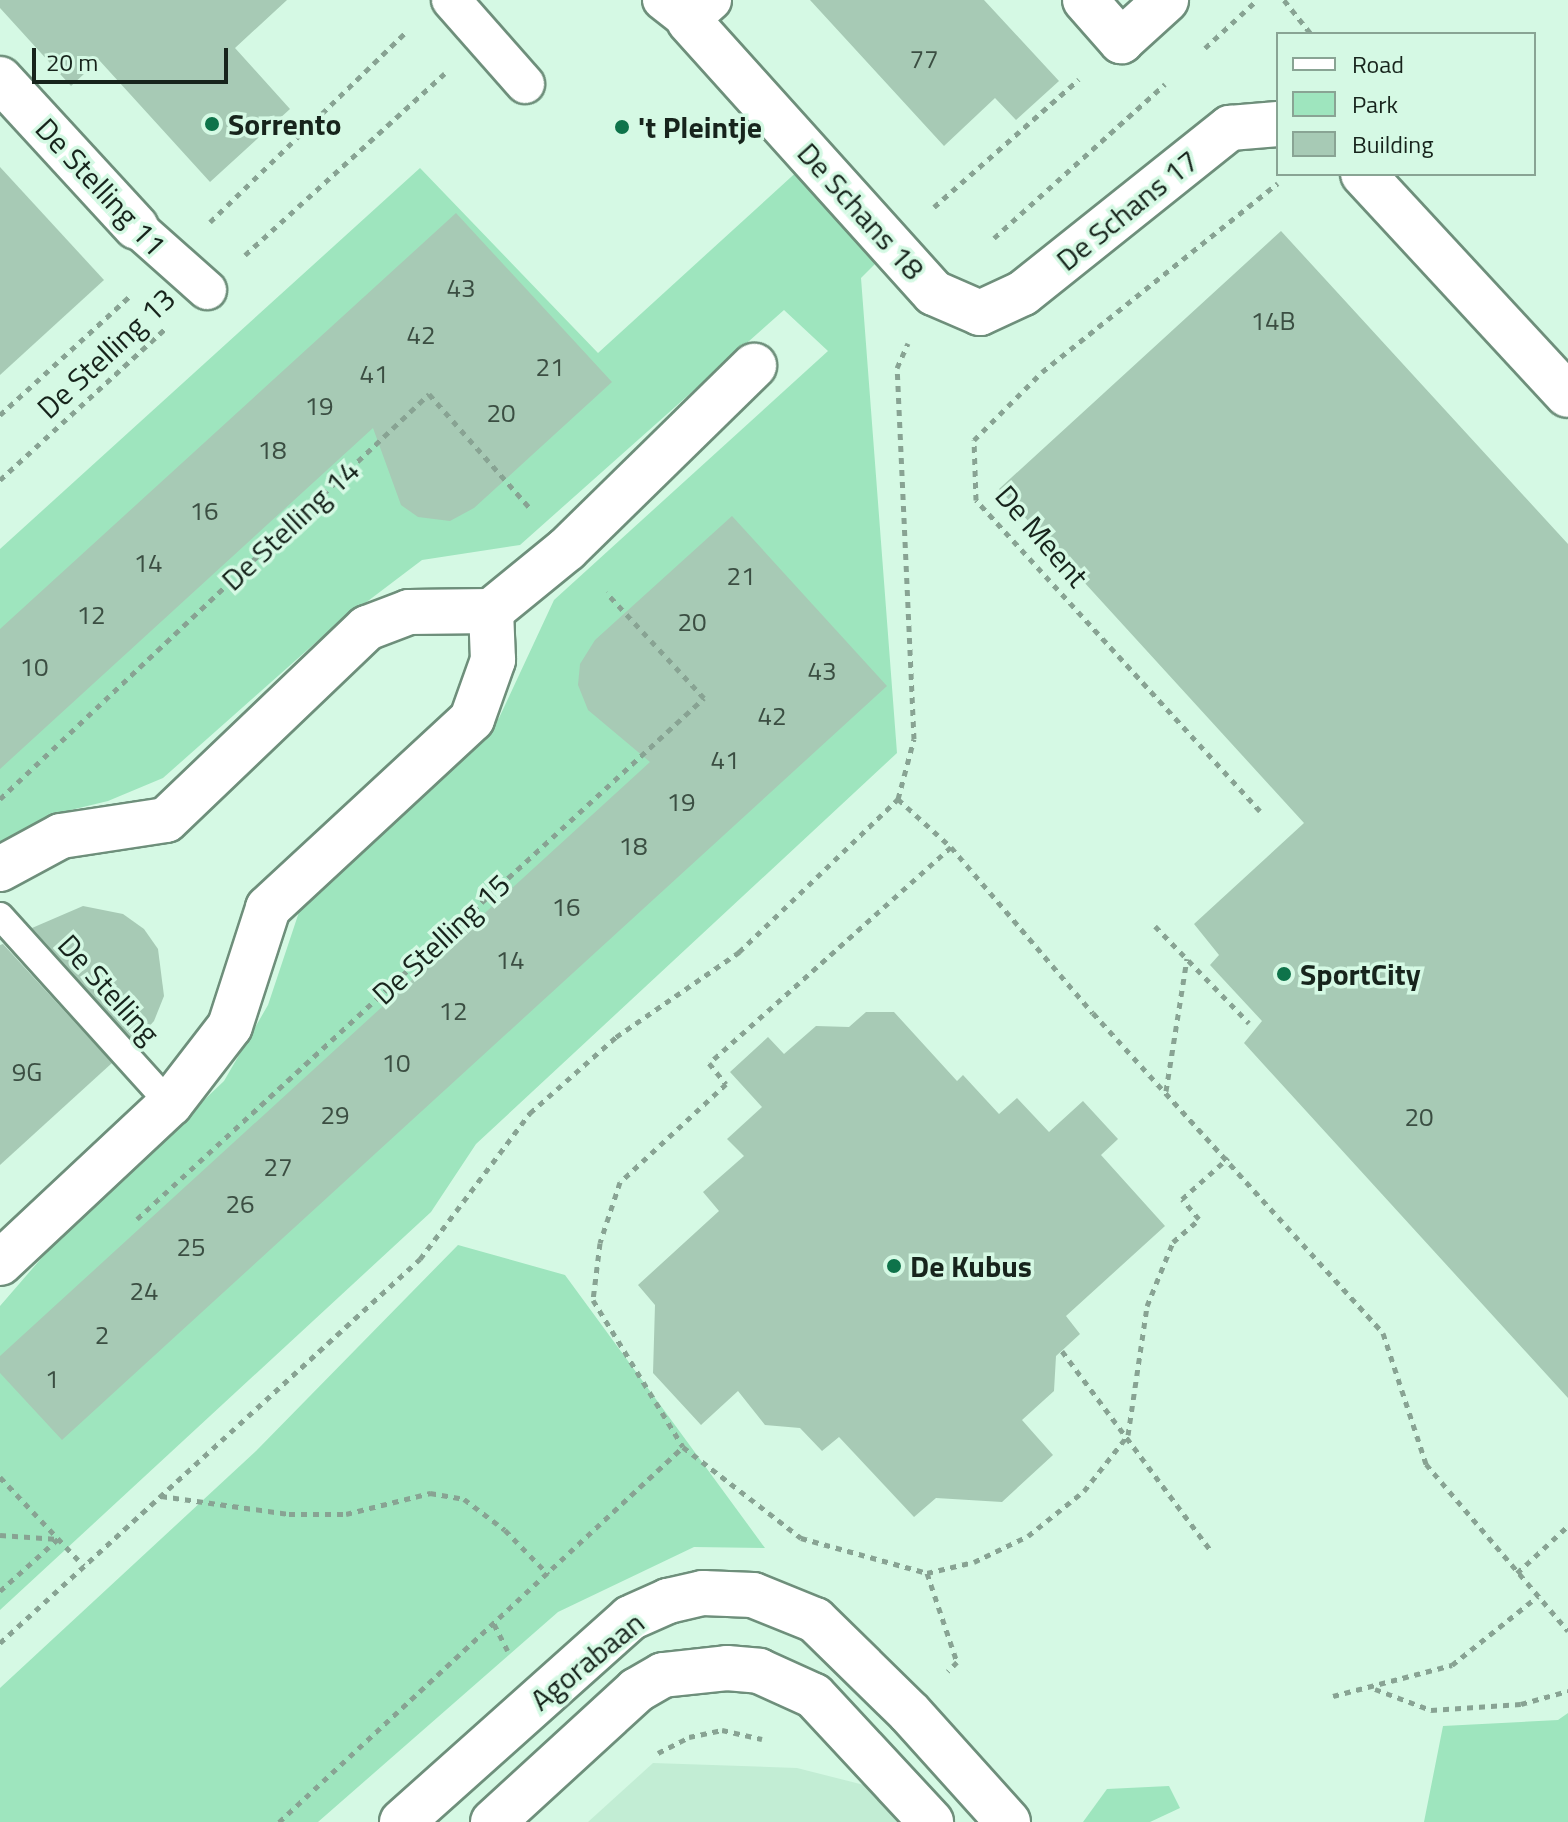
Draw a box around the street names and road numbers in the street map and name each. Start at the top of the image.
street label: De Stelling 11 [28,111,174,263]
street label: De Schans 18 [790,135,932,287]
street label: De Schans 17 [1049,142,1205,278]
street label: De Stelling 13 [30,280,182,426]
street label: De Stelling 14 [214,452,366,598]
street label: De Meent [988,478,1096,594]
street label: De Stelling 15 [365,866,517,1012]
street label: De Stelling [51,927,167,1051]
street label: Agorabaan [523,1604,651,1718]

